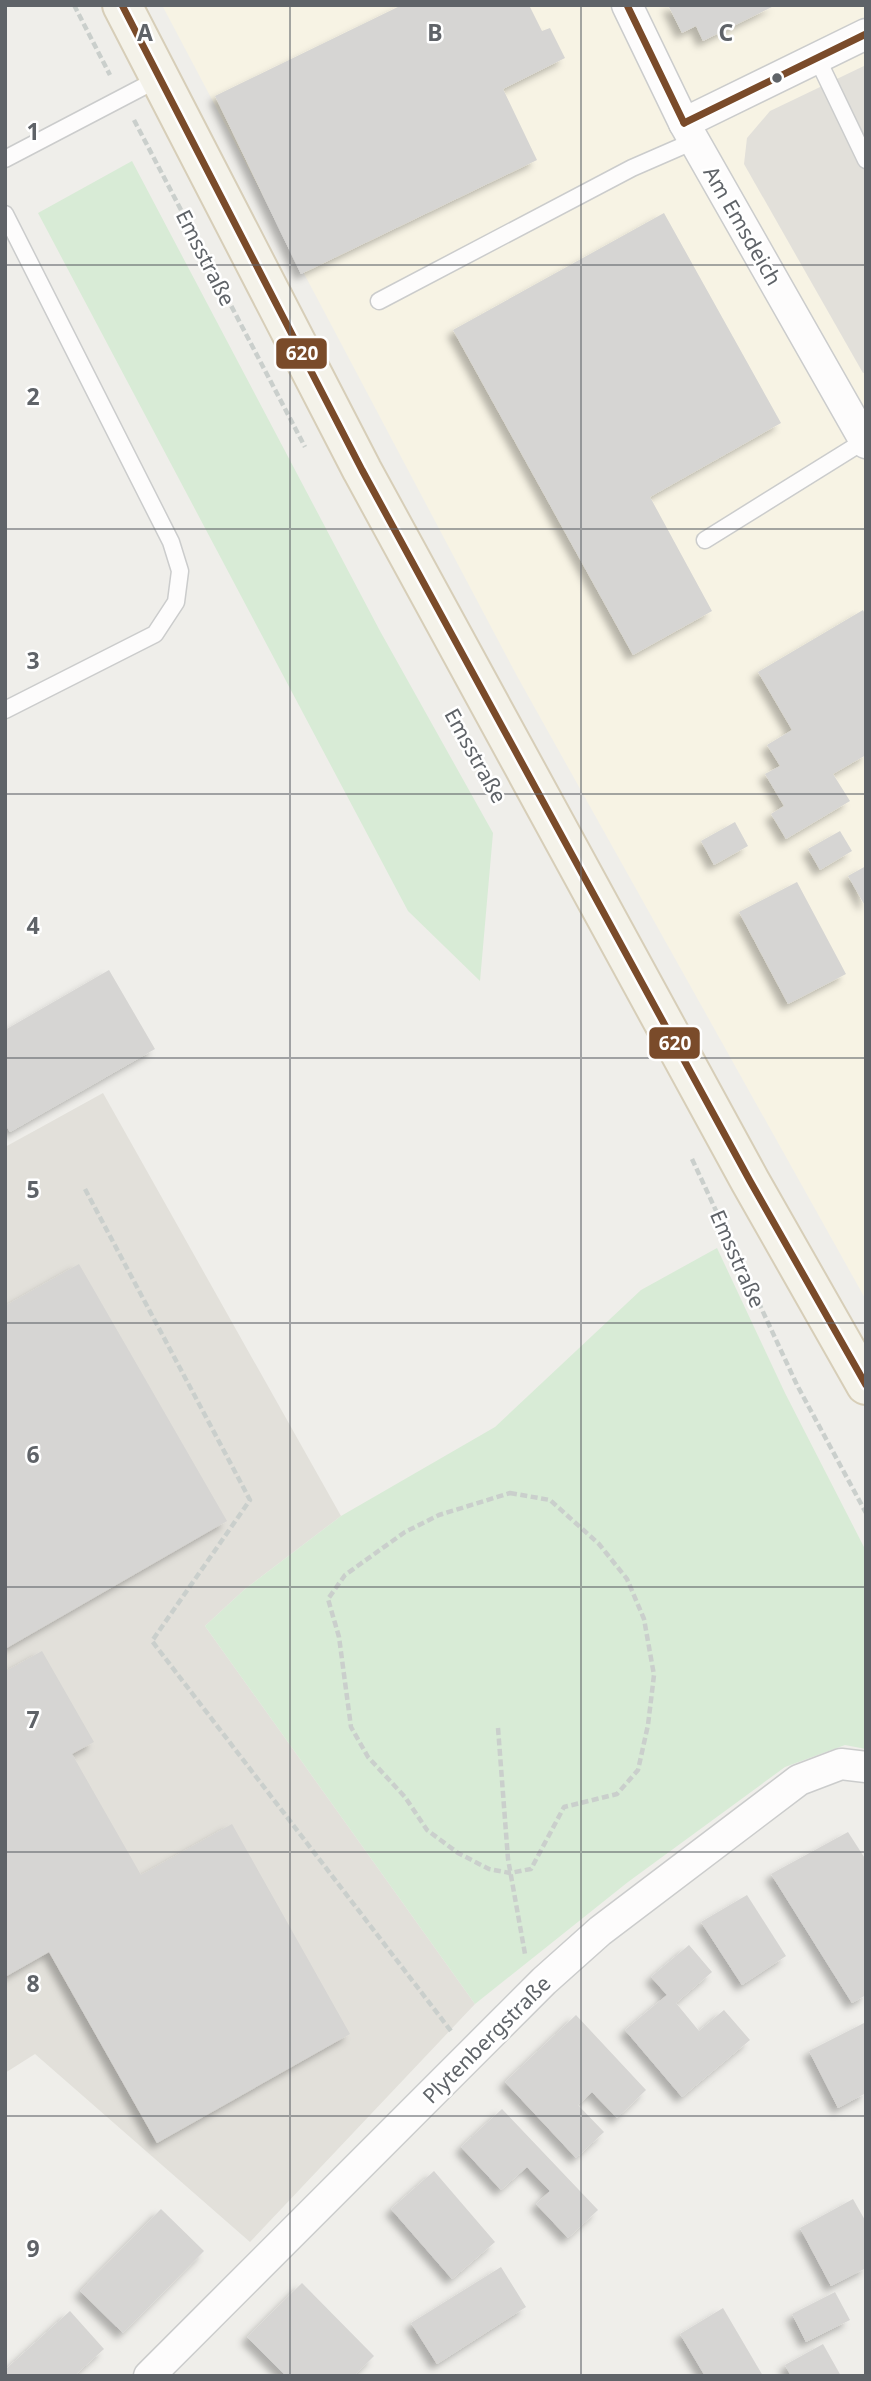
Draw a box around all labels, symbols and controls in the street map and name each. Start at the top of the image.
text: A [137,16,153,48]
text: B [427,16,443,48]
text: C [719,16,734,48]
unlabelled marker [770,71,784,85]
text: 1 [26,115,40,147]
street label: Am Emsdeich [697,161,788,290]
street label: Emsstraße [170,205,242,310]
line badge: 620 [275,337,328,370]
text: 620 [286,340,318,366]
text: 2 [26,380,40,412]
text: 3 [26,644,40,676]
street label: Emsstraße [438,703,513,808]
text: 4 [26,909,40,941]
line badge: 620 [648,1026,701,1060]
text: 620 [659,1030,691,1056]
text: 5 [26,1173,40,1205]
street label: Emsstraße [704,1205,772,1312]
text: 6 [26,1438,40,1470]
text: 7 [26,1703,40,1735]
text: 8 [26,1967,40,1999]
street label: Plytenbergstraße [416,1969,556,2109]
text: 9 [26,2232,40,2264]

